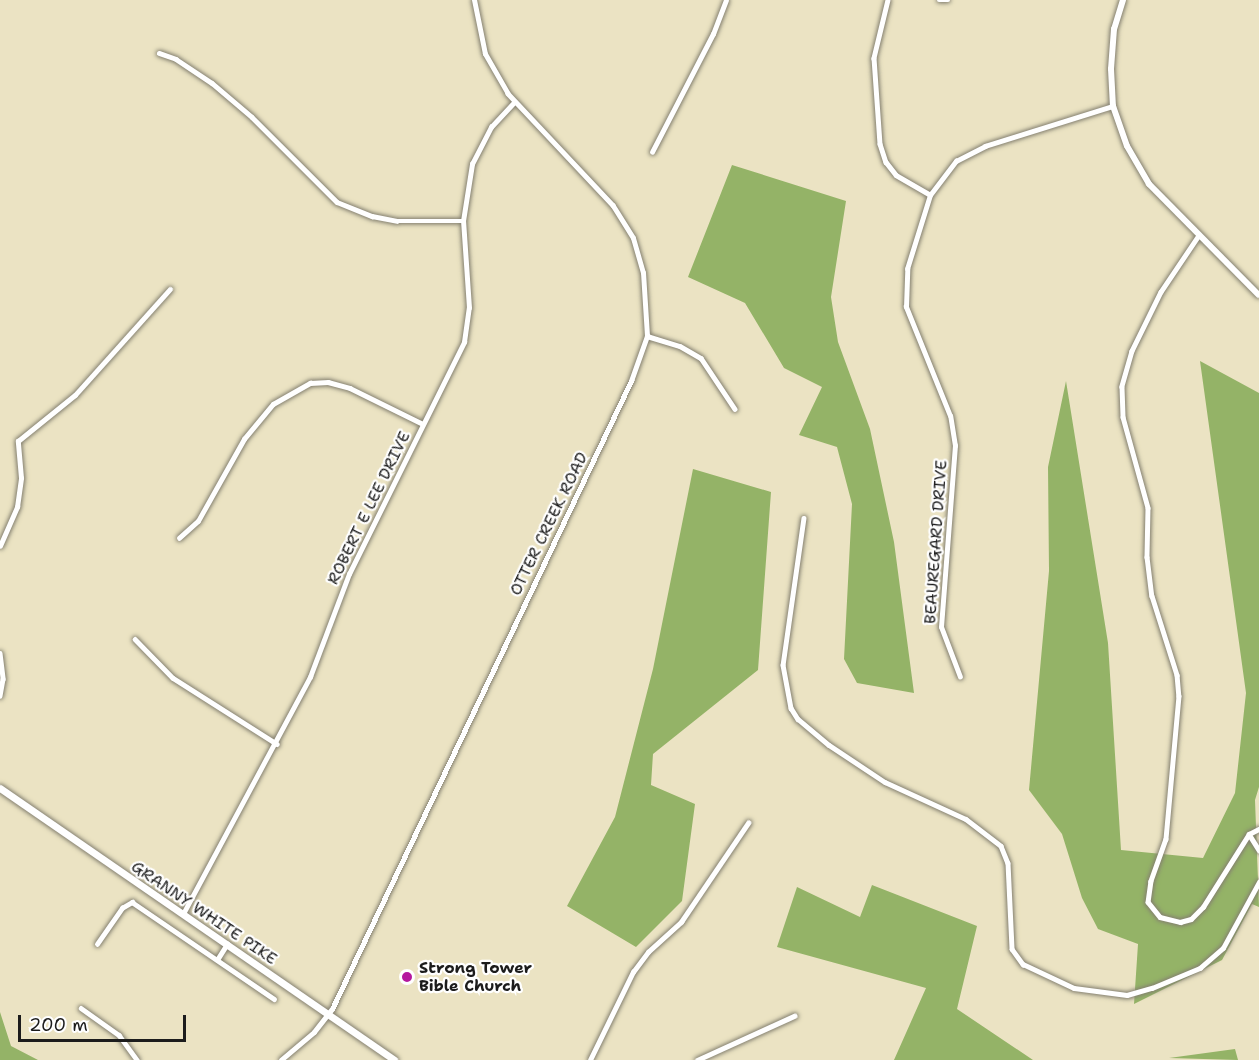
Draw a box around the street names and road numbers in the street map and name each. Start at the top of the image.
street label: ROBERT E LEE DRIVE [324,428,414,588]
street label: OTTER CREEK ROAD [506,449,592,599]
street label: BEAUREGARD DRIVE [921,459,951,625]
street label: GRANNY WHITE PIKE [128,857,280,969]

